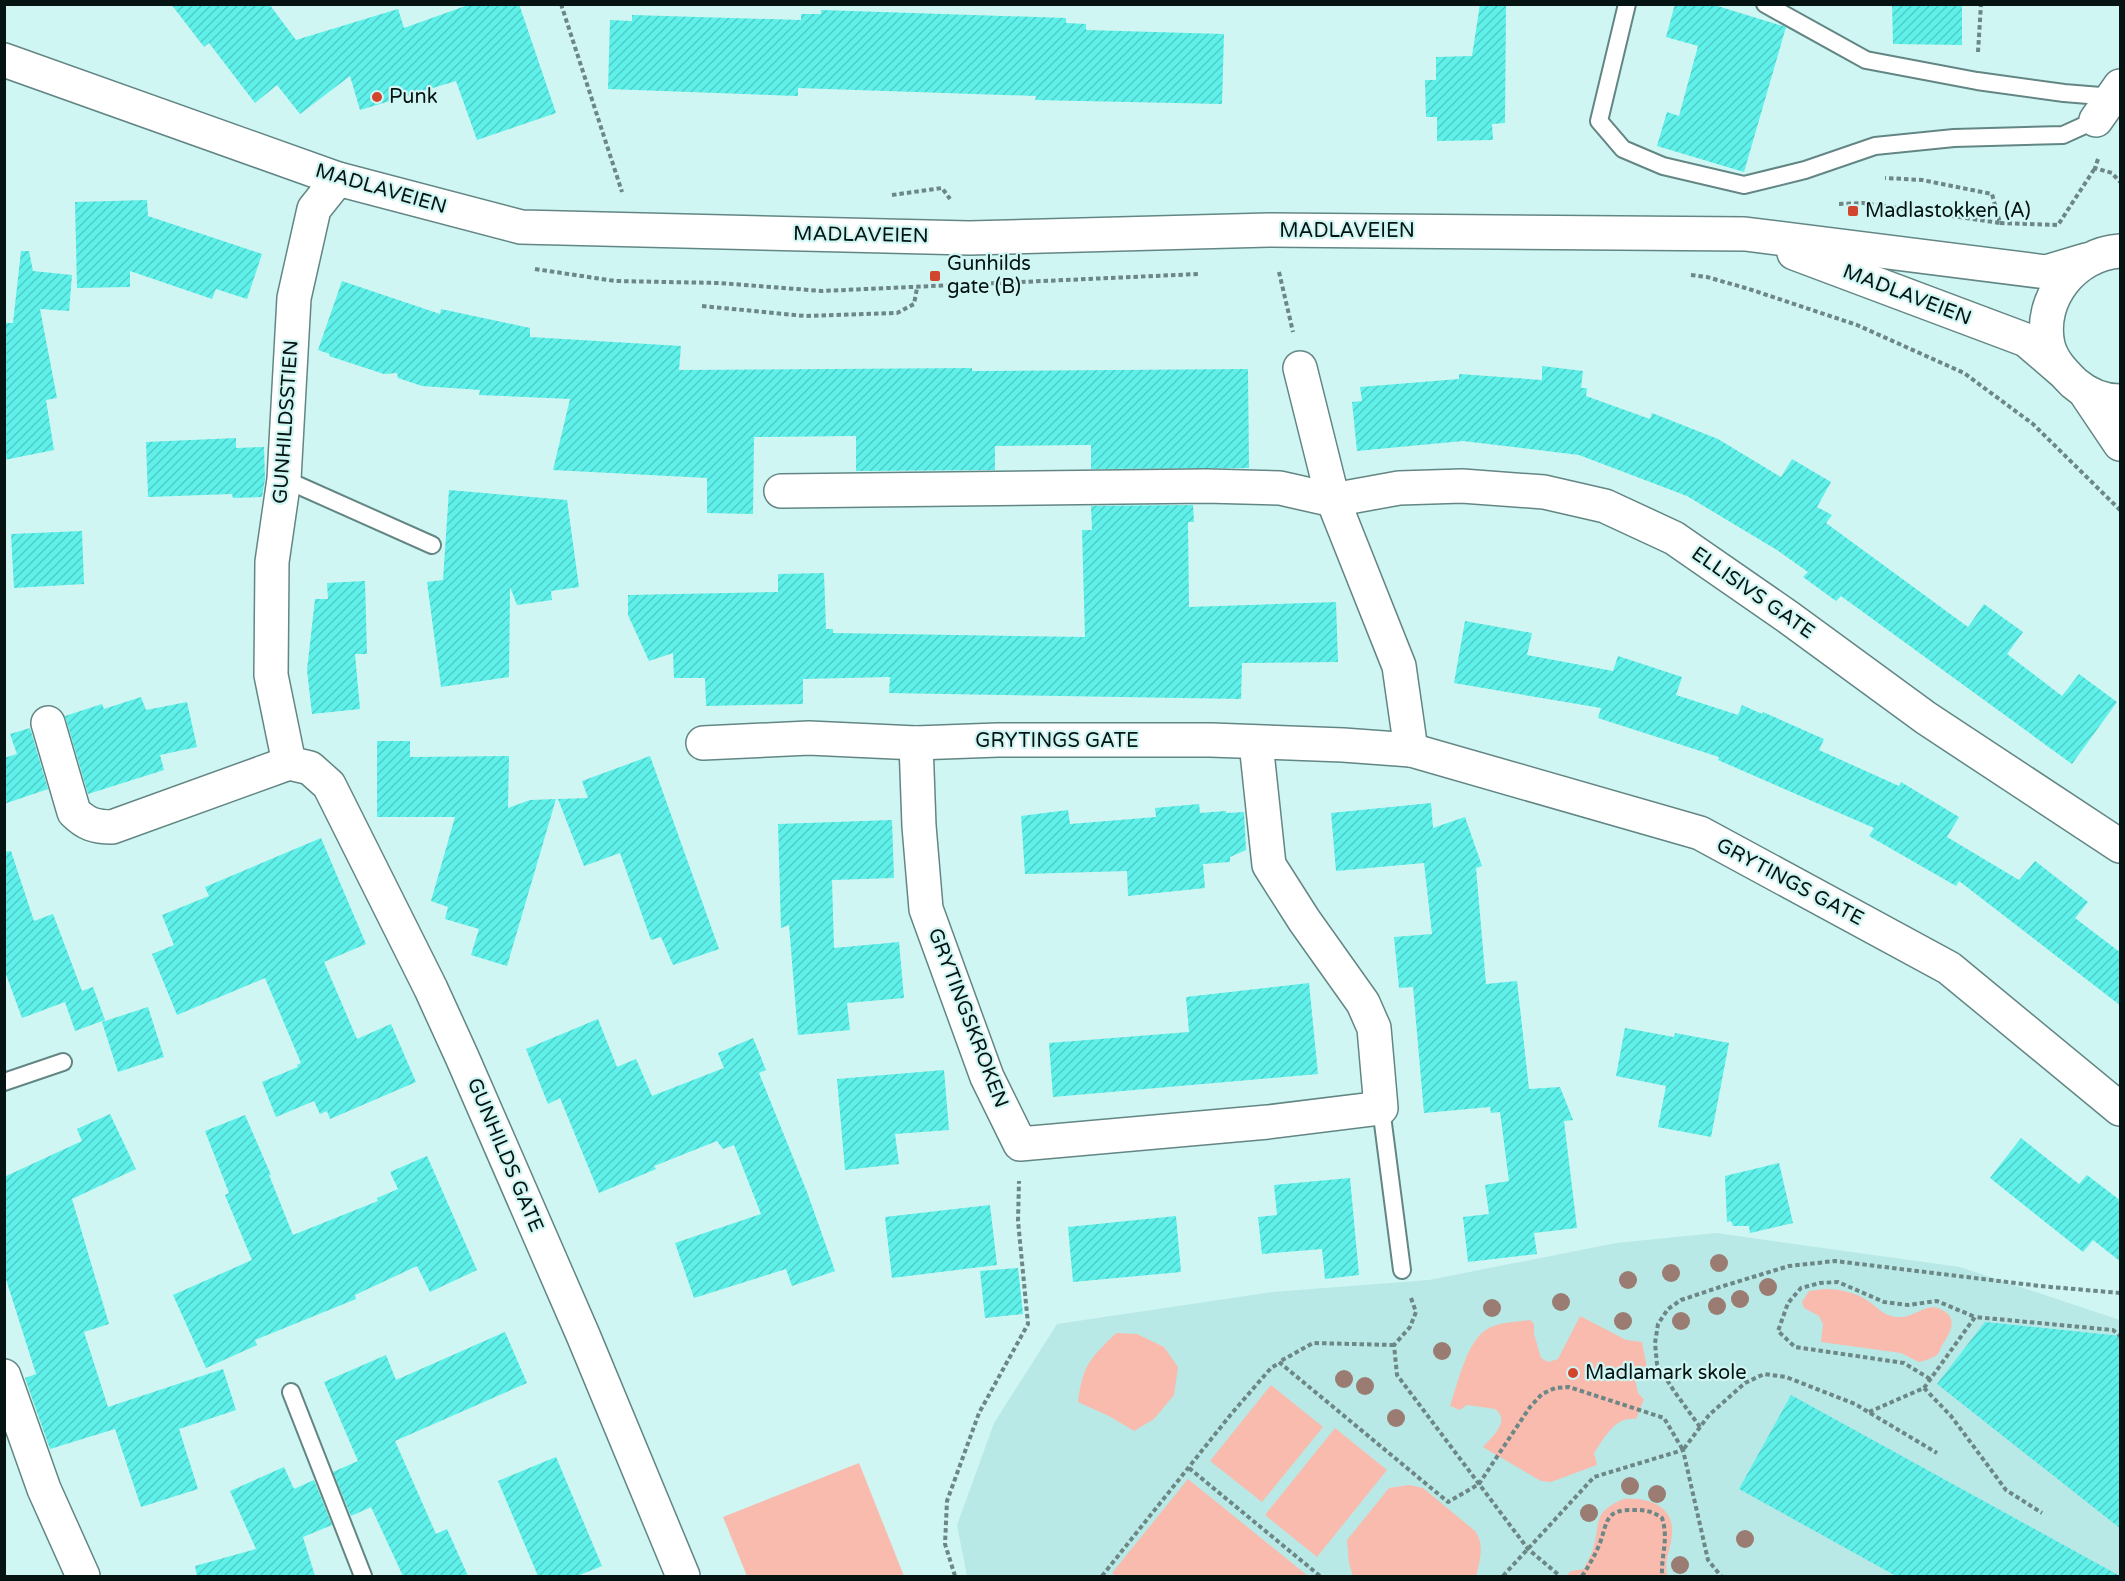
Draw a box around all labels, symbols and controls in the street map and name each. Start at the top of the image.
place label: Punk [389,85,438,109]
marker: Punk [370,90,384,104]
street label: MADLAVEIEN [313,159,449,219]
place label: Madlastokken (A) [1865,199,2031,223]
marker: Madlastokken (A) [1846,204,1860,218]
street label: MADLAVEIEN [1279,219,1415,243]
street label: MADLAVEIEN [793,222,929,248]
place label: Gunhilds gate (B) [947,252,1031,299]
street label: MADLAVEIEN [1839,260,1975,330]
marker: Gunhilds gate (B) [928,269,942,283]
street label: GUNHILDSSTIEN [268,339,304,505]
street label: ELLISIVS GATE [1687,542,1819,644]
street label: GRYTINGS GATE [975,729,1139,753]
street label: GRYTINGS GATE [1712,833,1868,931]
street label: GRYTINGSKROKEN [923,925,1013,1111]
street label: GUNHILDS GATE [462,1074,548,1236]
place label: Madlamark skole [1585,1361,1747,1385]
marker: Madlamark skole [1566,1366,1580,1380]

